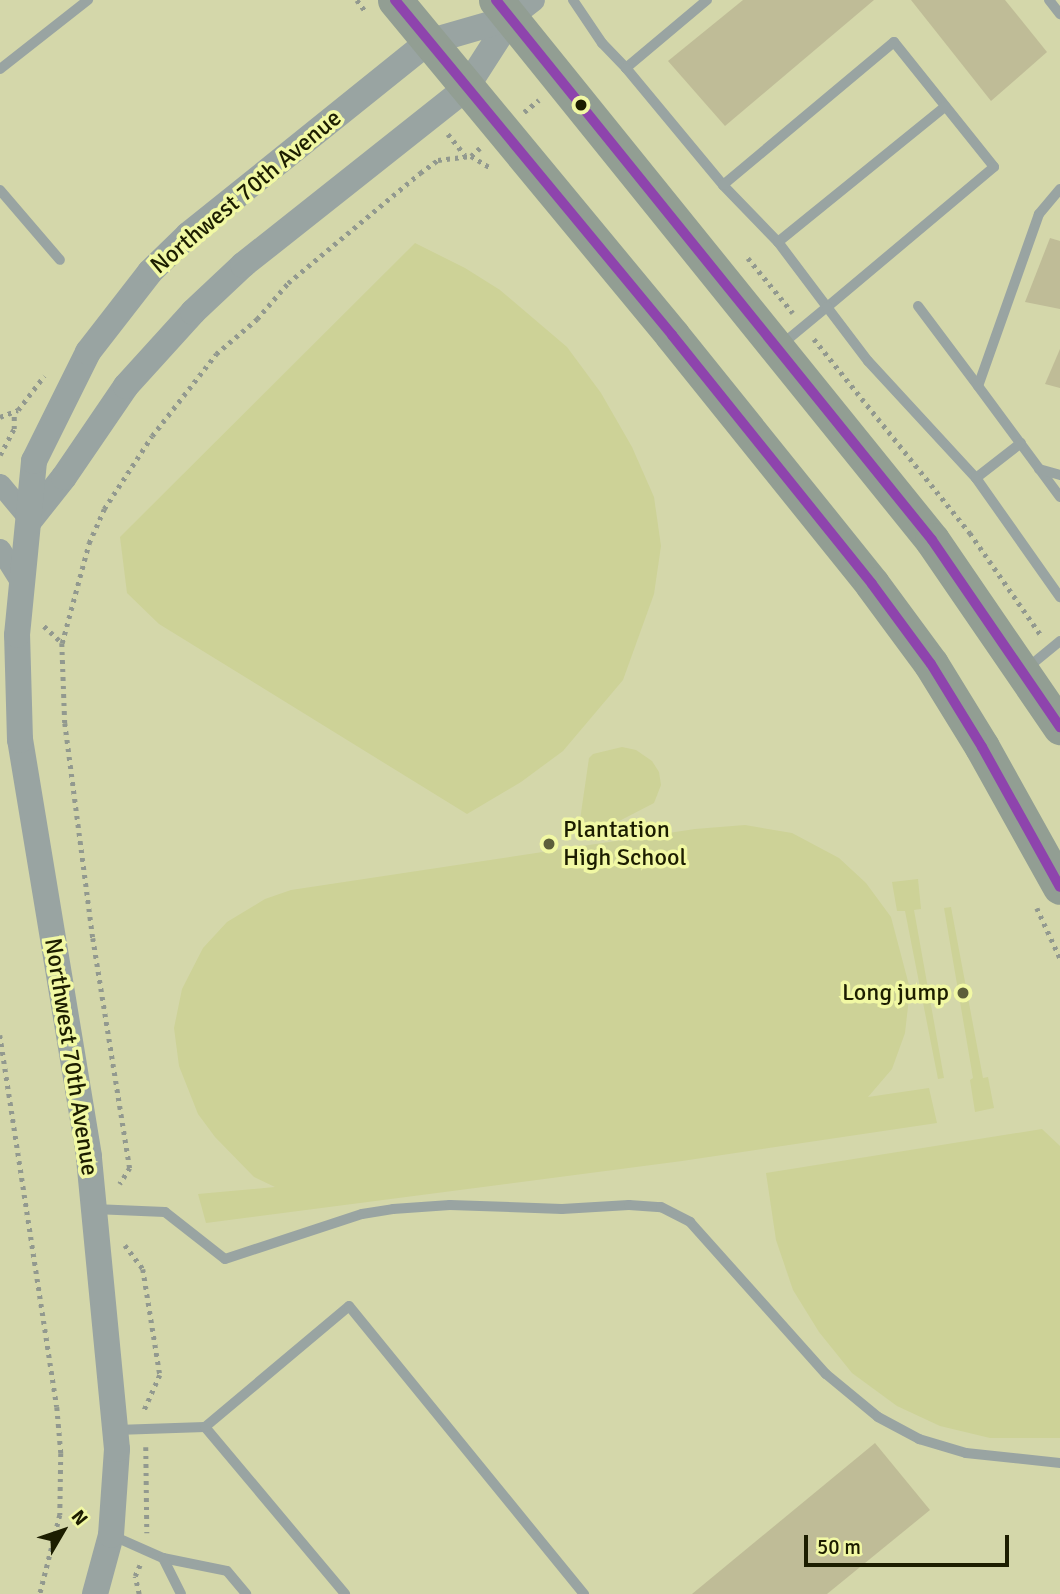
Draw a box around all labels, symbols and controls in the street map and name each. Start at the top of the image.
unlabelled marker [574,98,588,112]
street label: Northwest 70th Avenue [145,104,347,280]
place label: Plantation High School [563,816,686,872]
marker: Plantation High School [541,836,557,852]
street label: Northwest 70th Avenue [38,936,104,1178]
place label: Long jump [842,979,949,1007]
marker: Long jump [955,985,971,1001]
north arrow [28,1496,98,1566]
text: N [66,1505,93,1530]
scale bar [808,1520,1013,1564]
text: 50 m [817,1534,861,1560]

